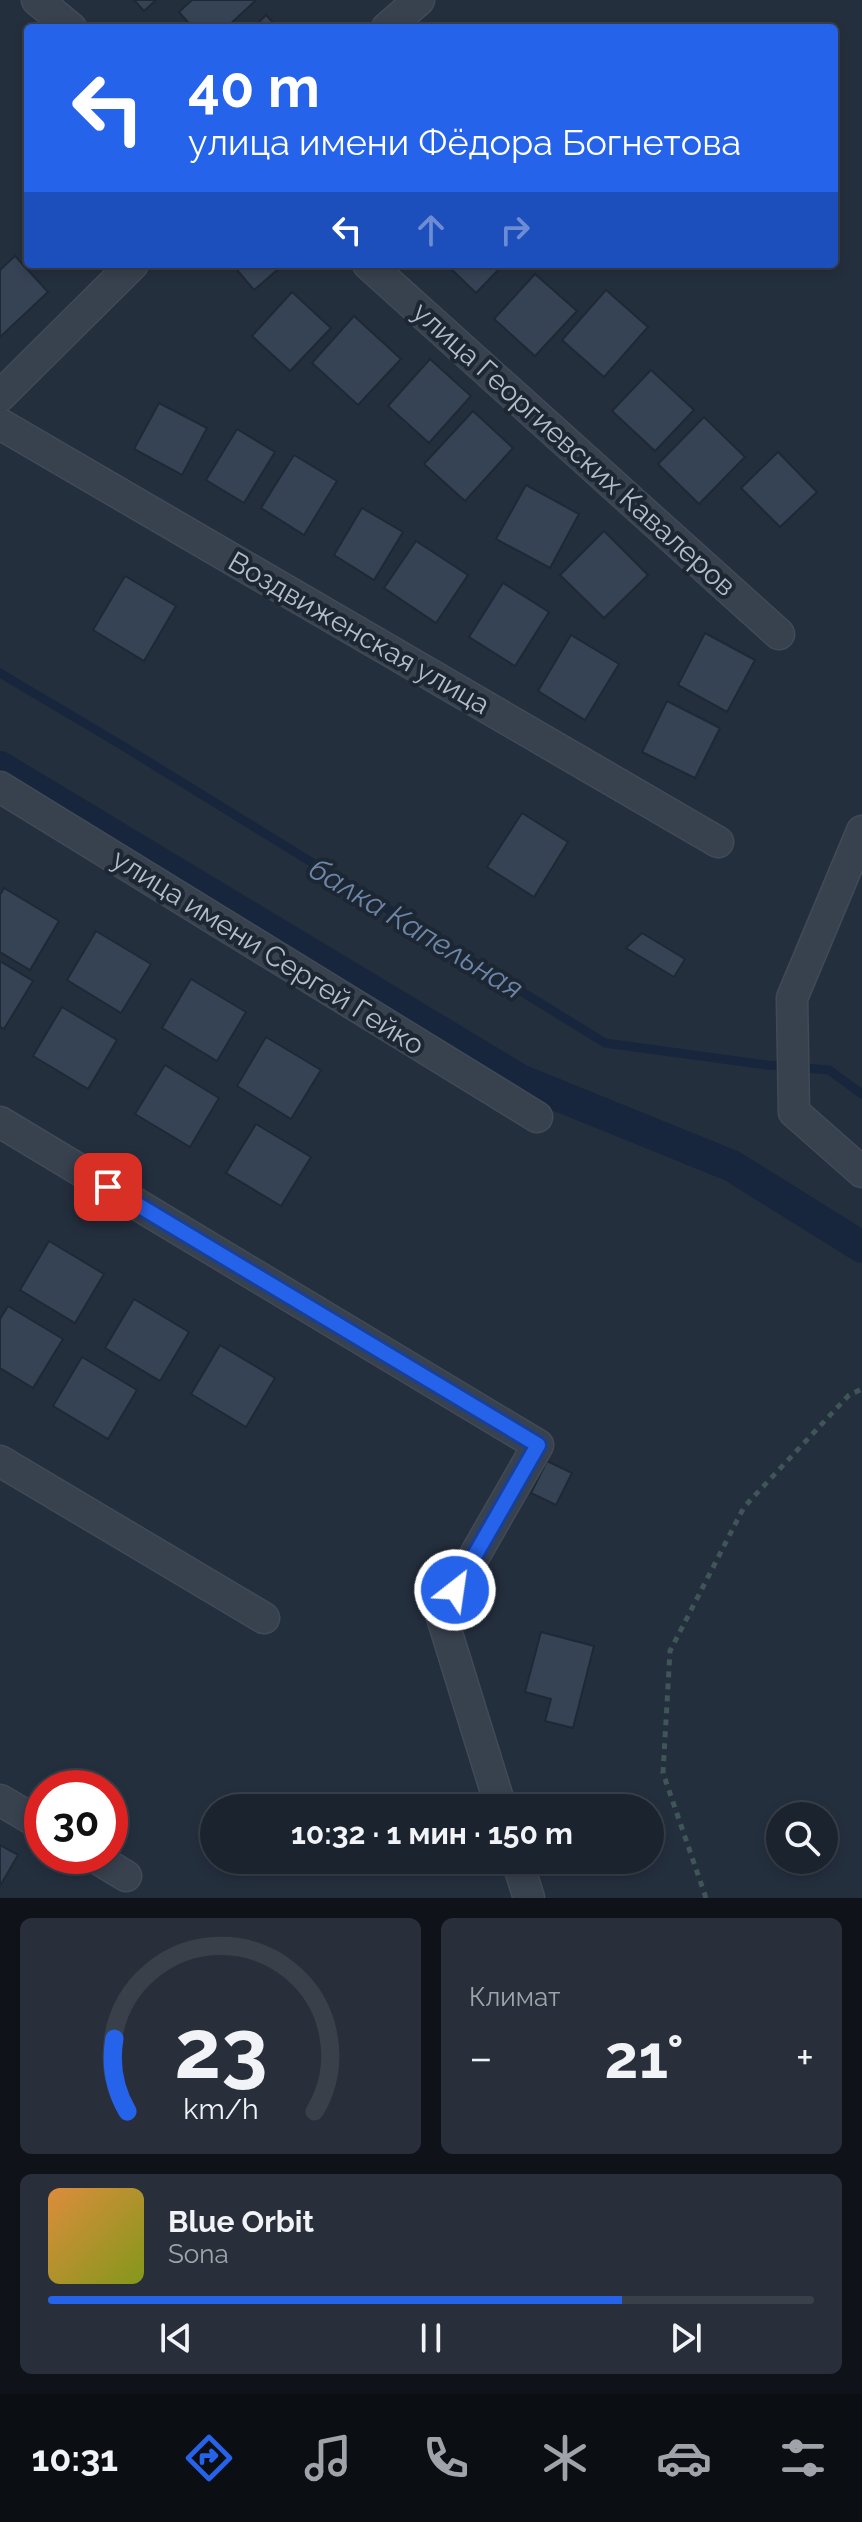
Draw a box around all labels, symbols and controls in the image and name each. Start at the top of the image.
text: 40 m [188,54,320,120]
icon: left [56,56,160,160]
text: улица имени Фёдора Богнетова [188,121,741,163]
icon: left [325,208,369,252]
icon: ahead [409,208,453,252]
icon: right [493,208,537,252]
street label: улица Георгиевских Кавалеров [406,295,742,603]
street label: Воздвиженская улица [223,545,495,721]
street label: улица имени Сергей Гейко [106,842,430,1062]
water label: балка Капельная [302,850,530,1006]
pin [74,1153,142,1221]
icon: arrive [86,1165,130,1209]
position arrow [413,1548,497,1632]
speed limit sign: 30 [24,1770,128,1874]
map controls [766,1802,838,1874]
button: search [766,1802,838,1874]
text: 10:32 · 1 мин · 150 m [291,1816,573,1851]
text: Климат [469,1982,560,2012]
text: 23 [174,2000,267,2097]
text: 21° [605,2022,684,2092]
text: − [469,2032,493,2083]
text: + [796,2032,814,2083]
text: km/h [183,2092,258,2126]
text: Blue Orbit [168,2204,314,2239]
text: Sona [168,2239,229,2269]
icon: previous [154,2316,198,2360]
icon: pause [409,2316,453,2360]
icon: next [664,2316,708,2360]
icon: directions [181,2430,237,2486]
icon: music [300,2430,356,2486]
icon: phone [418,2430,474,2486]
icon: climate [537,2430,593,2486]
icon: car [656,2430,712,2486]
icon: filters [775,2430,831,2486]
text: 10:31 [31,2437,118,2479]

